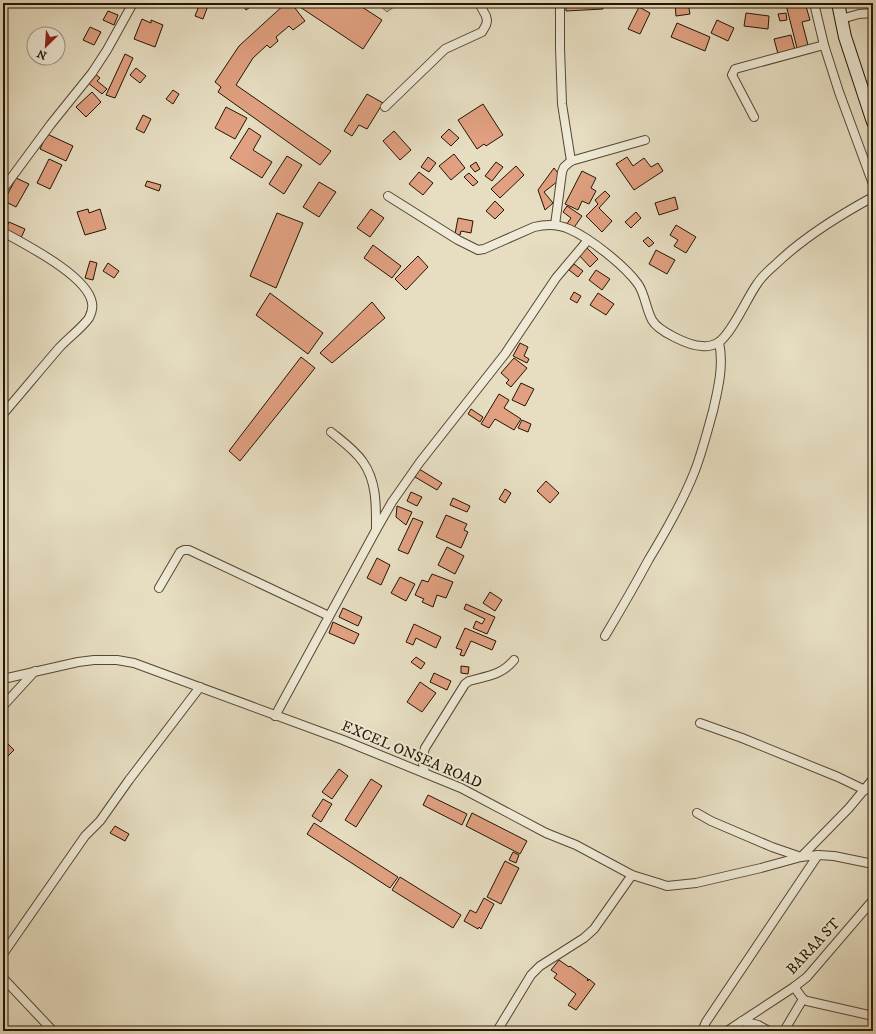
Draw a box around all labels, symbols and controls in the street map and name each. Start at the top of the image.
north arrow [26,26,66,66]
text: N [35,46,49,62]
street label: EXCEL ONSEA ROAD [339,716,485,793]
street label: BARAA ST [782,914,845,979]

